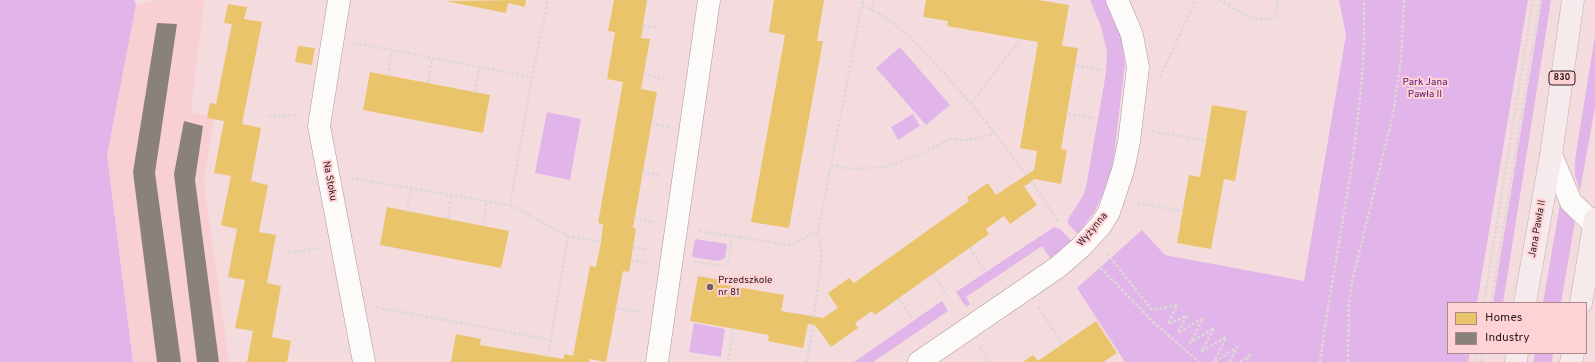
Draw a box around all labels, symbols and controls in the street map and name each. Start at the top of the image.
road number: 830 [1549,71,1575,85]
park label: Park Jana Pawła II [1403,77,1447,100]
street label: Na Stoku [319,160,339,202]
street label: Jana Pawła II [1527,199,1549,259]
street label: Wyżynna [1075,211,1111,249]
place label: Przedszkole nr 81 [718,275,772,298]
marker: Przedszkole nr 81 [705,282,715,292]
legend [1447,302,1587,354]
text: Homes [1485,310,1522,326]
text: Industry [1485,330,1530,346]

